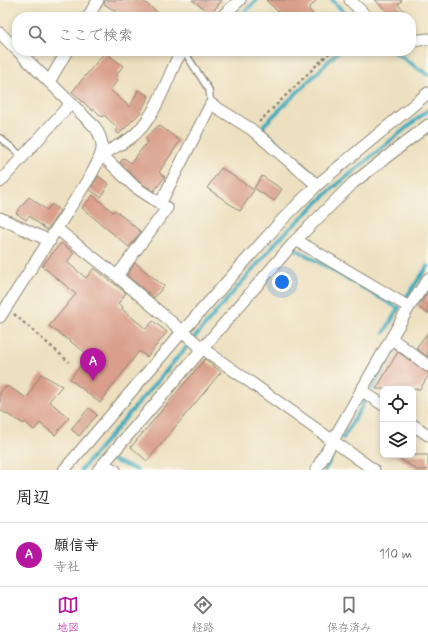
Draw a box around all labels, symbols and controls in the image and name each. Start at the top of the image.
search box [12,12,416,56]
icon: search [26,23,48,45]
text: ここで検索 [58,26,133,46]
your location [272,272,292,292]
pin: A [80,348,106,381]
map controls [380,386,416,458]
button: locate [380,386,416,422]
button: layers [380,422,416,458]
text: 周辺 [16,487,50,509]
text: 願信寺 [54,536,99,556]
text: A [25,546,33,563]
text: 110 m [379,546,412,563]
text: 寺社 [54,559,80,576]
tab: 地図 [57,594,79,635]
tab: 経路 [192,594,214,635]
tab: 保存済み [327,594,371,635]

